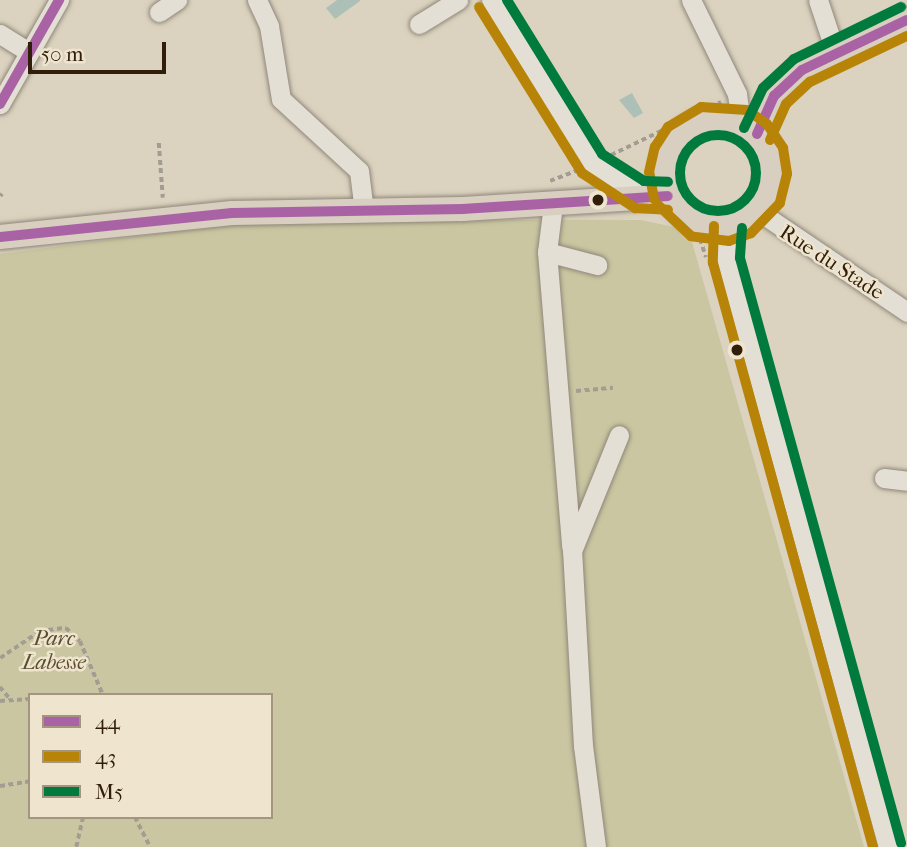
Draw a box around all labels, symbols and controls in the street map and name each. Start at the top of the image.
scale bar [32,28,170,72]
text: 50 m [41,42,84,66]
unlabelled marker [591,193,605,207]
street label: Rue du Stade [775,219,889,305]
unlabelled marker [730,343,744,357]
park label: Parc Labesse [22,625,86,675]
legend [28,693,273,819]
text: 44 [95,710,120,734]
text: 43 [95,745,116,769]
text: M5 [95,780,123,804]

